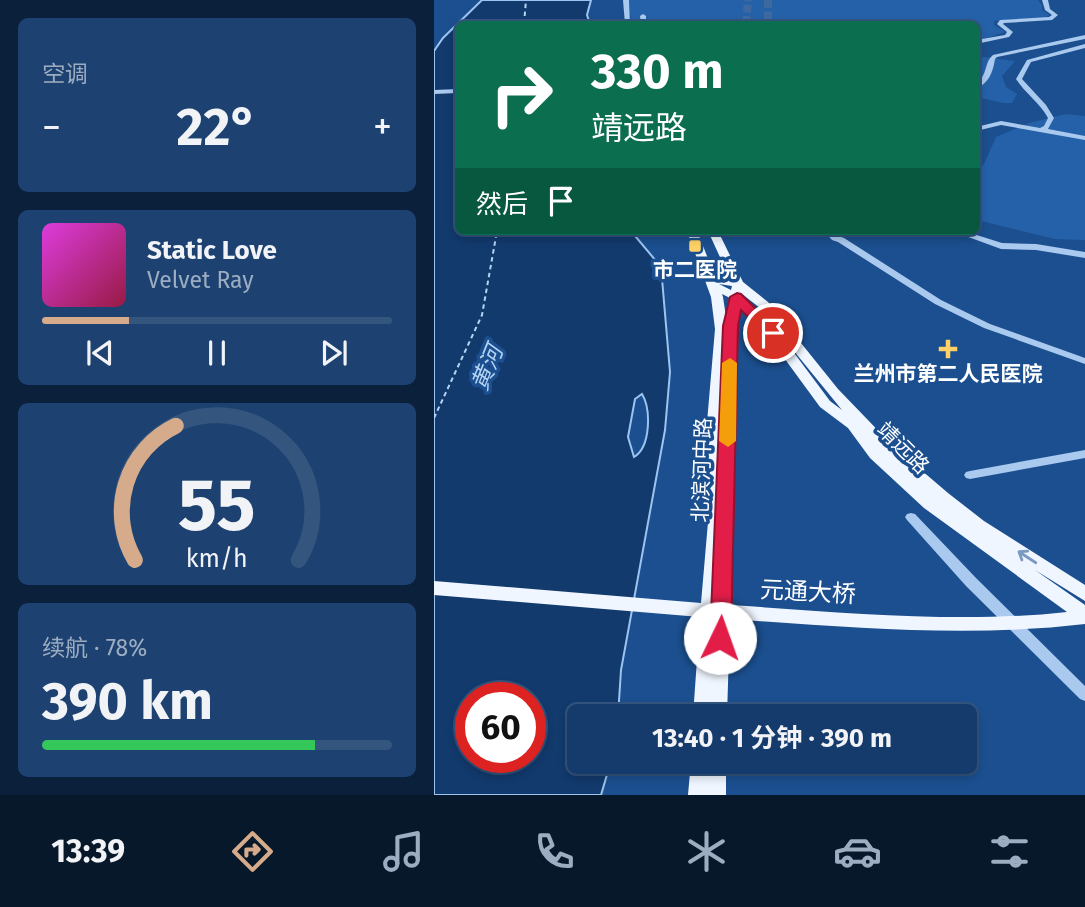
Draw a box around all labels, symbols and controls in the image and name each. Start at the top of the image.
text: 330 m [591,42,724,101]
icon: right [476,49,567,140]
text: 空调 [42,60,88,88]
text: 22° [177,96,257,159]
text: − [42,104,61,150]
text: + [373,104,392,150]
text: 靖远路 [591,109,687,147]
icon: arrive [542,182,580,220]
text: 然后 [476,189,528,220]
text: Static Love [147,235,277,266]
marker: 市二医院 [687,238,703,254]
place label: 市二医院 [653,257,737,283]
text: Velvet Ray [147,266,254,294]
pin [743,303,803,363]
icon: arrive [754,314,792,352]
icon: previous [81,334,119,372]
icon: pause [198,334,236,372]
icon: next [315,334,353,372]
water label: 黄河 [465,338,510,395]
marker: 兰州市第二人民医院 [938,339,958,359]
place label: 兰州市第二人民医院 [854,361,1043,387]
street label: 北滨河中路 [687,417,717,523]
street label: 靖远路 [872,417,934,479]
text: 55 [178,462,256,549]
text: km/h [186,543,248,573]
one-way arrow [1018,550,1038,564]
street label: 元通大桥 [759,576,857,608]
position arrow [683,601,757,675]
text: 续航 · 78% [42,634,147,662]
text: 390 km [42,670,213,733]
speed limit sign: 60 [455,682,546,773]
text: 13:40 · 1 分钟 · 390 m [652,723,892,754]
icon: directions [228,827,277,876]
icon: music [379,827,428,876]
icon: phone [530,827,579,876]
icon: climate [682,827,731,876]
icon: car [833,827,882,876]
icon: filters [985,827,1034,876]
text: 13:39 [51,832,125,870]

